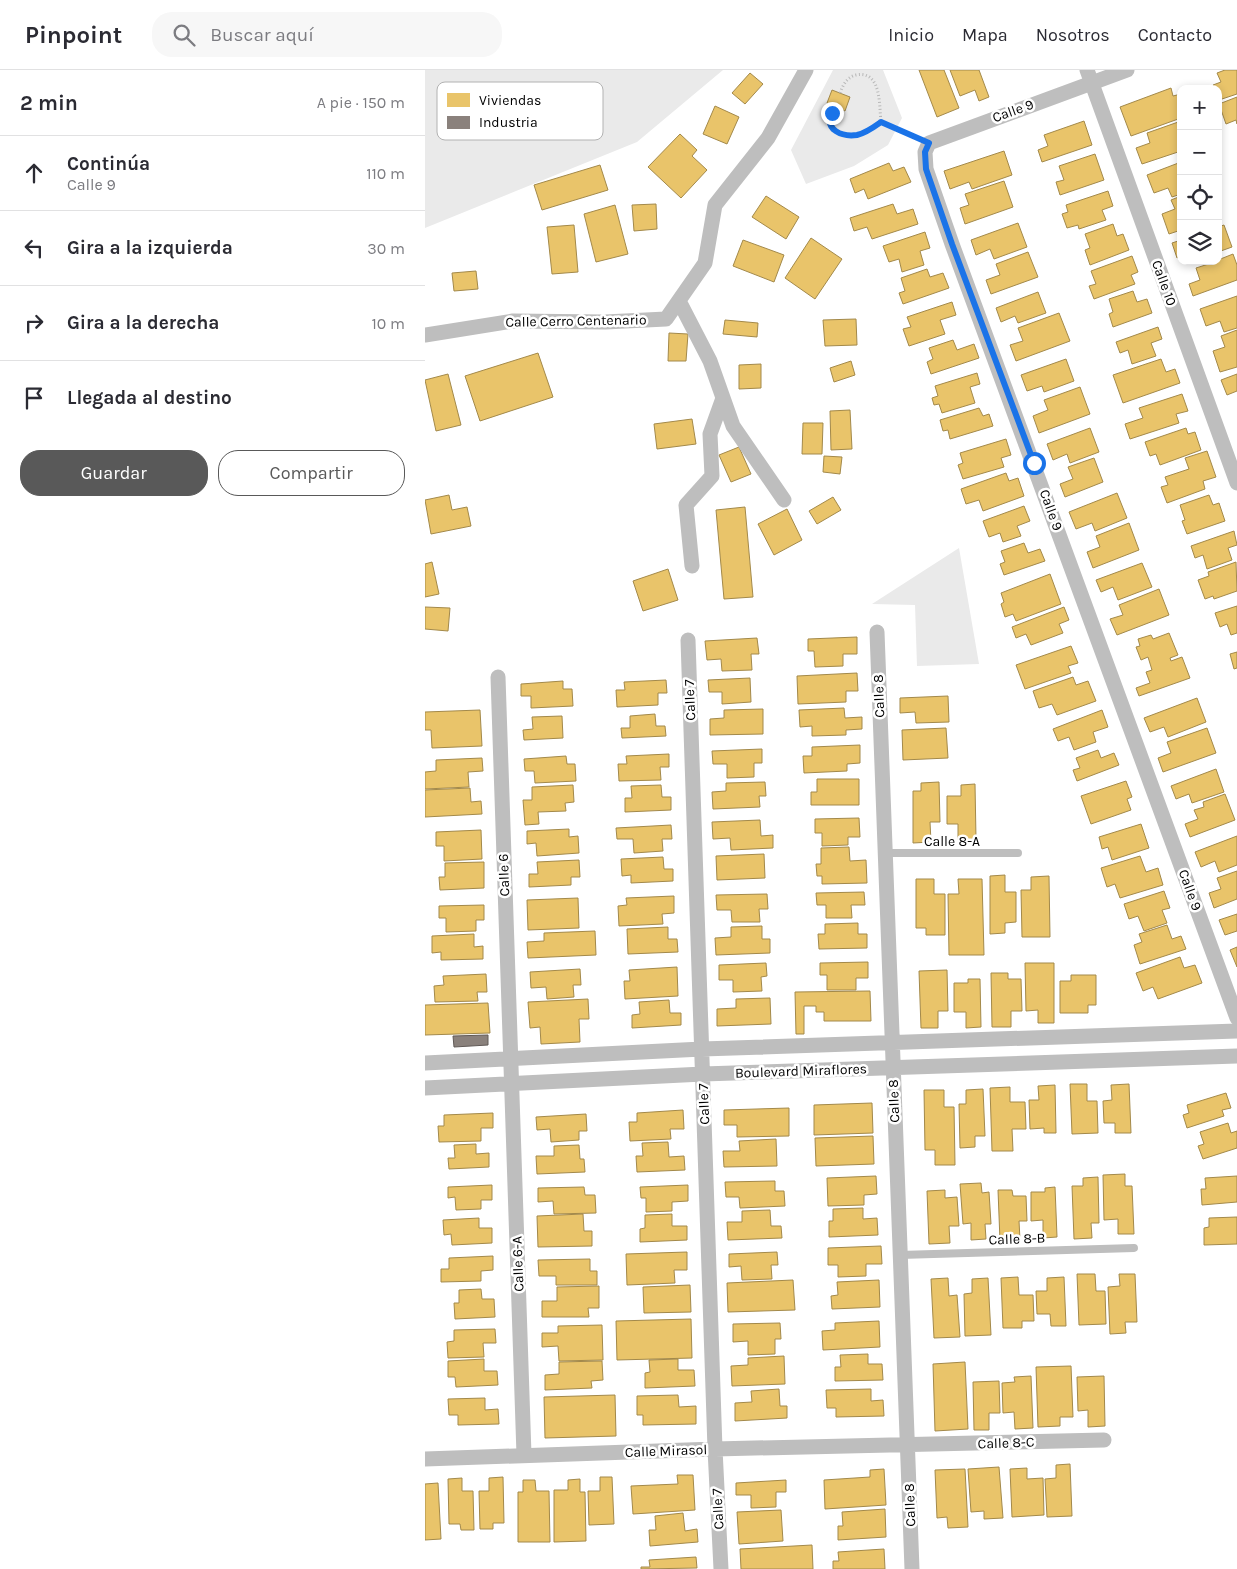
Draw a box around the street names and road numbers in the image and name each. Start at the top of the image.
street label: Calle 9 [990,96,1036,126]
street label: Calle 10 [1148,258,1180,308]
street label: Calle Cerro Centenario [505,311,647,331]
street label: Calle 9 [1036,487,1066,533]
street label: Calle 8 [870,674,888,718]
street label: Calle 7 [681,679,699,721]
street label: Calle 8-A [924,833,980,850]
street label: Calle 6 [495,853,513,897]
street label: Calle 9 [1175,867,1205,913]
street label: Boulevard Miraflores [735,1060,867,1082]
street label: Calle 8 [885,1079,903,1123]
street label: Calle 7 [695,1083,713,1125]
street label: Calle 8-B [988,1230,1046,1248]
street label: Calle 6-A [509,1236,527,1292]
street label: Calle 8-C [977,1434,1035,1452]
street label: Calle Mirasol [625,1441,707,1461]
street label: Calle 8 [901,1483,919,1527]
street label: Calle 7 [708,1488,728,1530]

